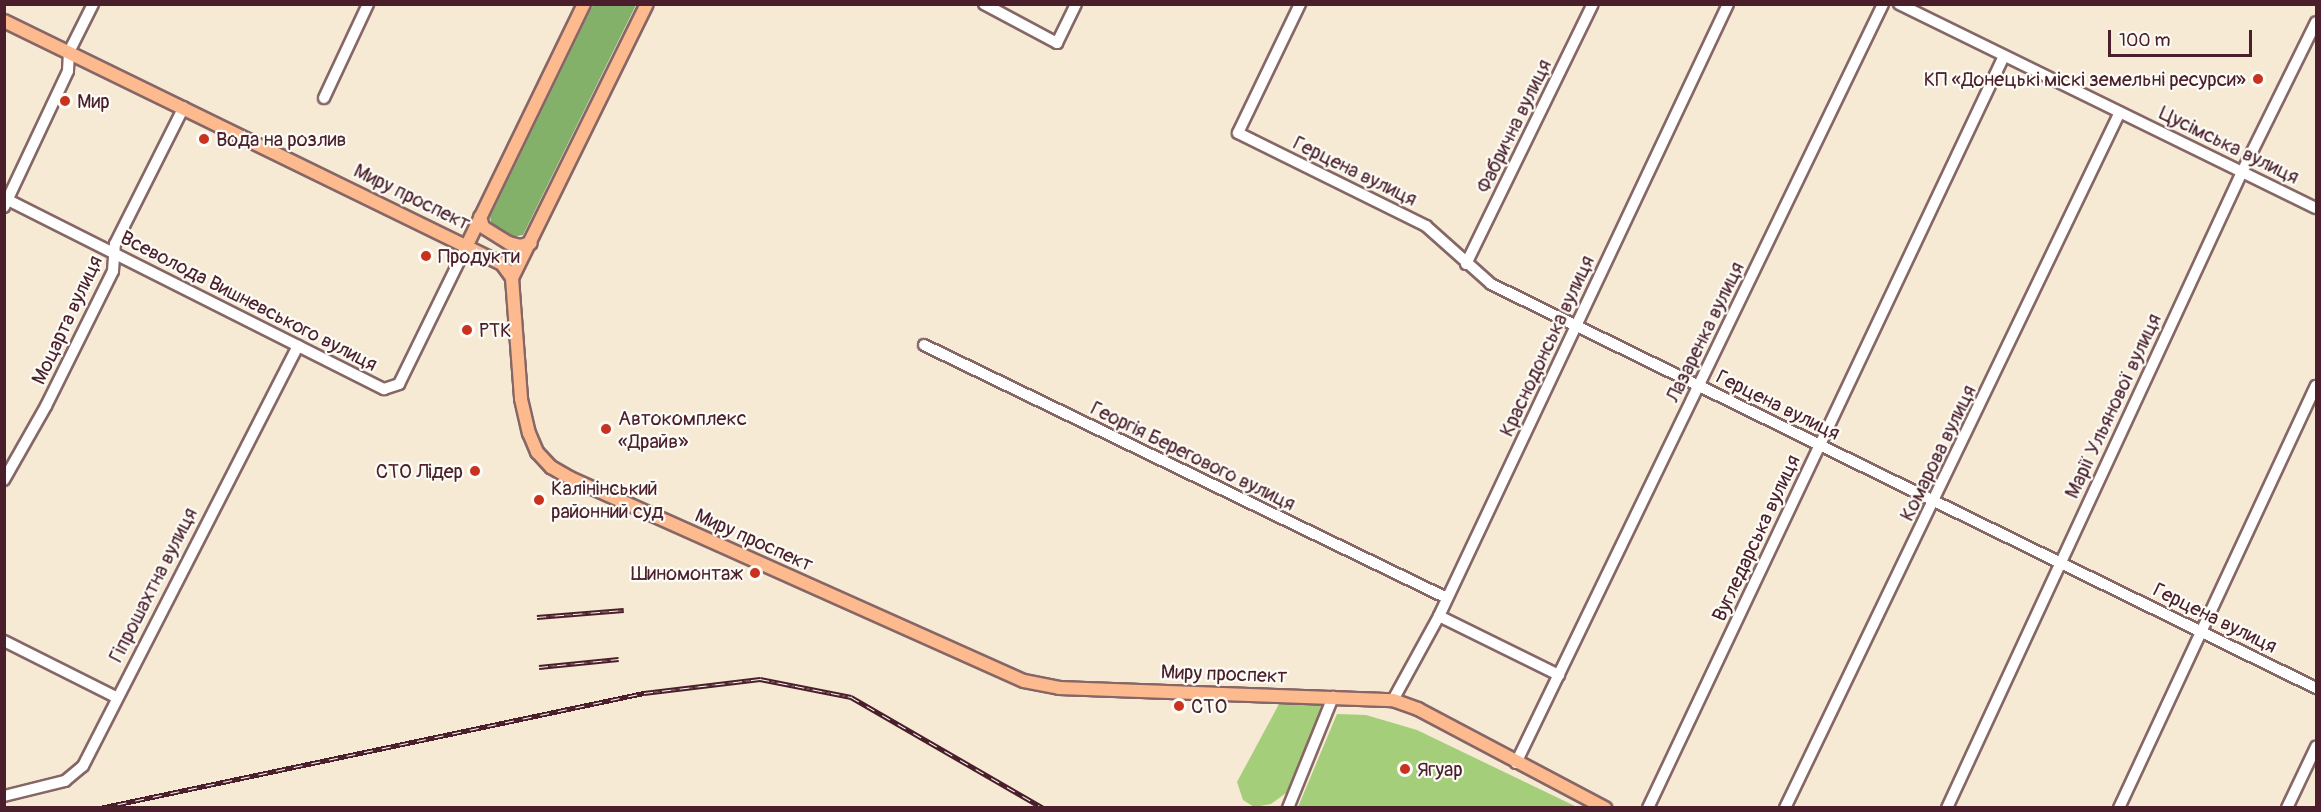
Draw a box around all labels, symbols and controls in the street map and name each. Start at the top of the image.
scale bar [2111,18,2255,56]
text: 100 m [2119,29,2171,52]
street label: Фабрична вулиця [1471,55,1557,197]
place label: КП «Донецькі міскі земельні ресурси» [1924,67,2246,91]
marker: КП «Донецькі міскі земельні ресурси» [2251,72,2265,86]
place label: Мир [77,89,110,113]
marker: Мир [58,94,72,108]
street label: Цусімська вулиця [2155,101,2303,189]
place label: Вода на розлив [216,127,346,151]
street label: Герцена вулиця [1289,131,1421,211]
marker: Вода на розлив [197,132,211,146]
street label: Миру проспект [350,158,474,236]
street label: Всеволода Вишневського вулиця [117,226,381,376]
place label: Продукти [438,244,520,268]
marker: Продукти [419,249,433,263]
street label: Моцарта вулиця [27,252,107,388]
street label: Краснодонська вулиця [1495,252,1599,440]
street label: Лазаренка вулиця [1661,258,1749,406]
street label: Марії Ульянової вулиця [2060,310,2166,502]
place label: РТК [479,318,512,342]
marker: РТК [460,323,474,337]
street label: Герцена вулиця [1712,365,1844,445]
street label: Комарова вулиця [1895,381,1981,525]
street label: Георгія Берегового вулиця [1087,396,1299,516]
place label: Автокомплекс «Драйв» [618,406,747,453]
marker: Автокомплекс «Драйв» [599,422,613,436]
street label: Вугледарська вулиця [1707,451,1805,625]
place label: СТО Лідер [376,459,463,483]
marker: СТО Лідер [468,464,482,478]
place label: Калінінський районний суд [551,476,664,523]
marker: Калінінський районний суд [532,493,546,507]
street label: Миру проспект [691,503,817,577]
street label: Гіпрошахтна вулиця [104,504,202,666]
place label: Шиномонтаж [631,561,743,585]
marker: Шиномонтаж [748,566,762,580]
street label: Герцена вулиця [2149,578,2281,658]
street label: Миру проспект [1160,660,1288,688]
place label: СТО [1191,694,1227,718]
marker: СТО [1172,699,1186,713]
place label: Ягуар [1417,757,1463,781]
marker: Ягуар [1398,762,1412,776]

